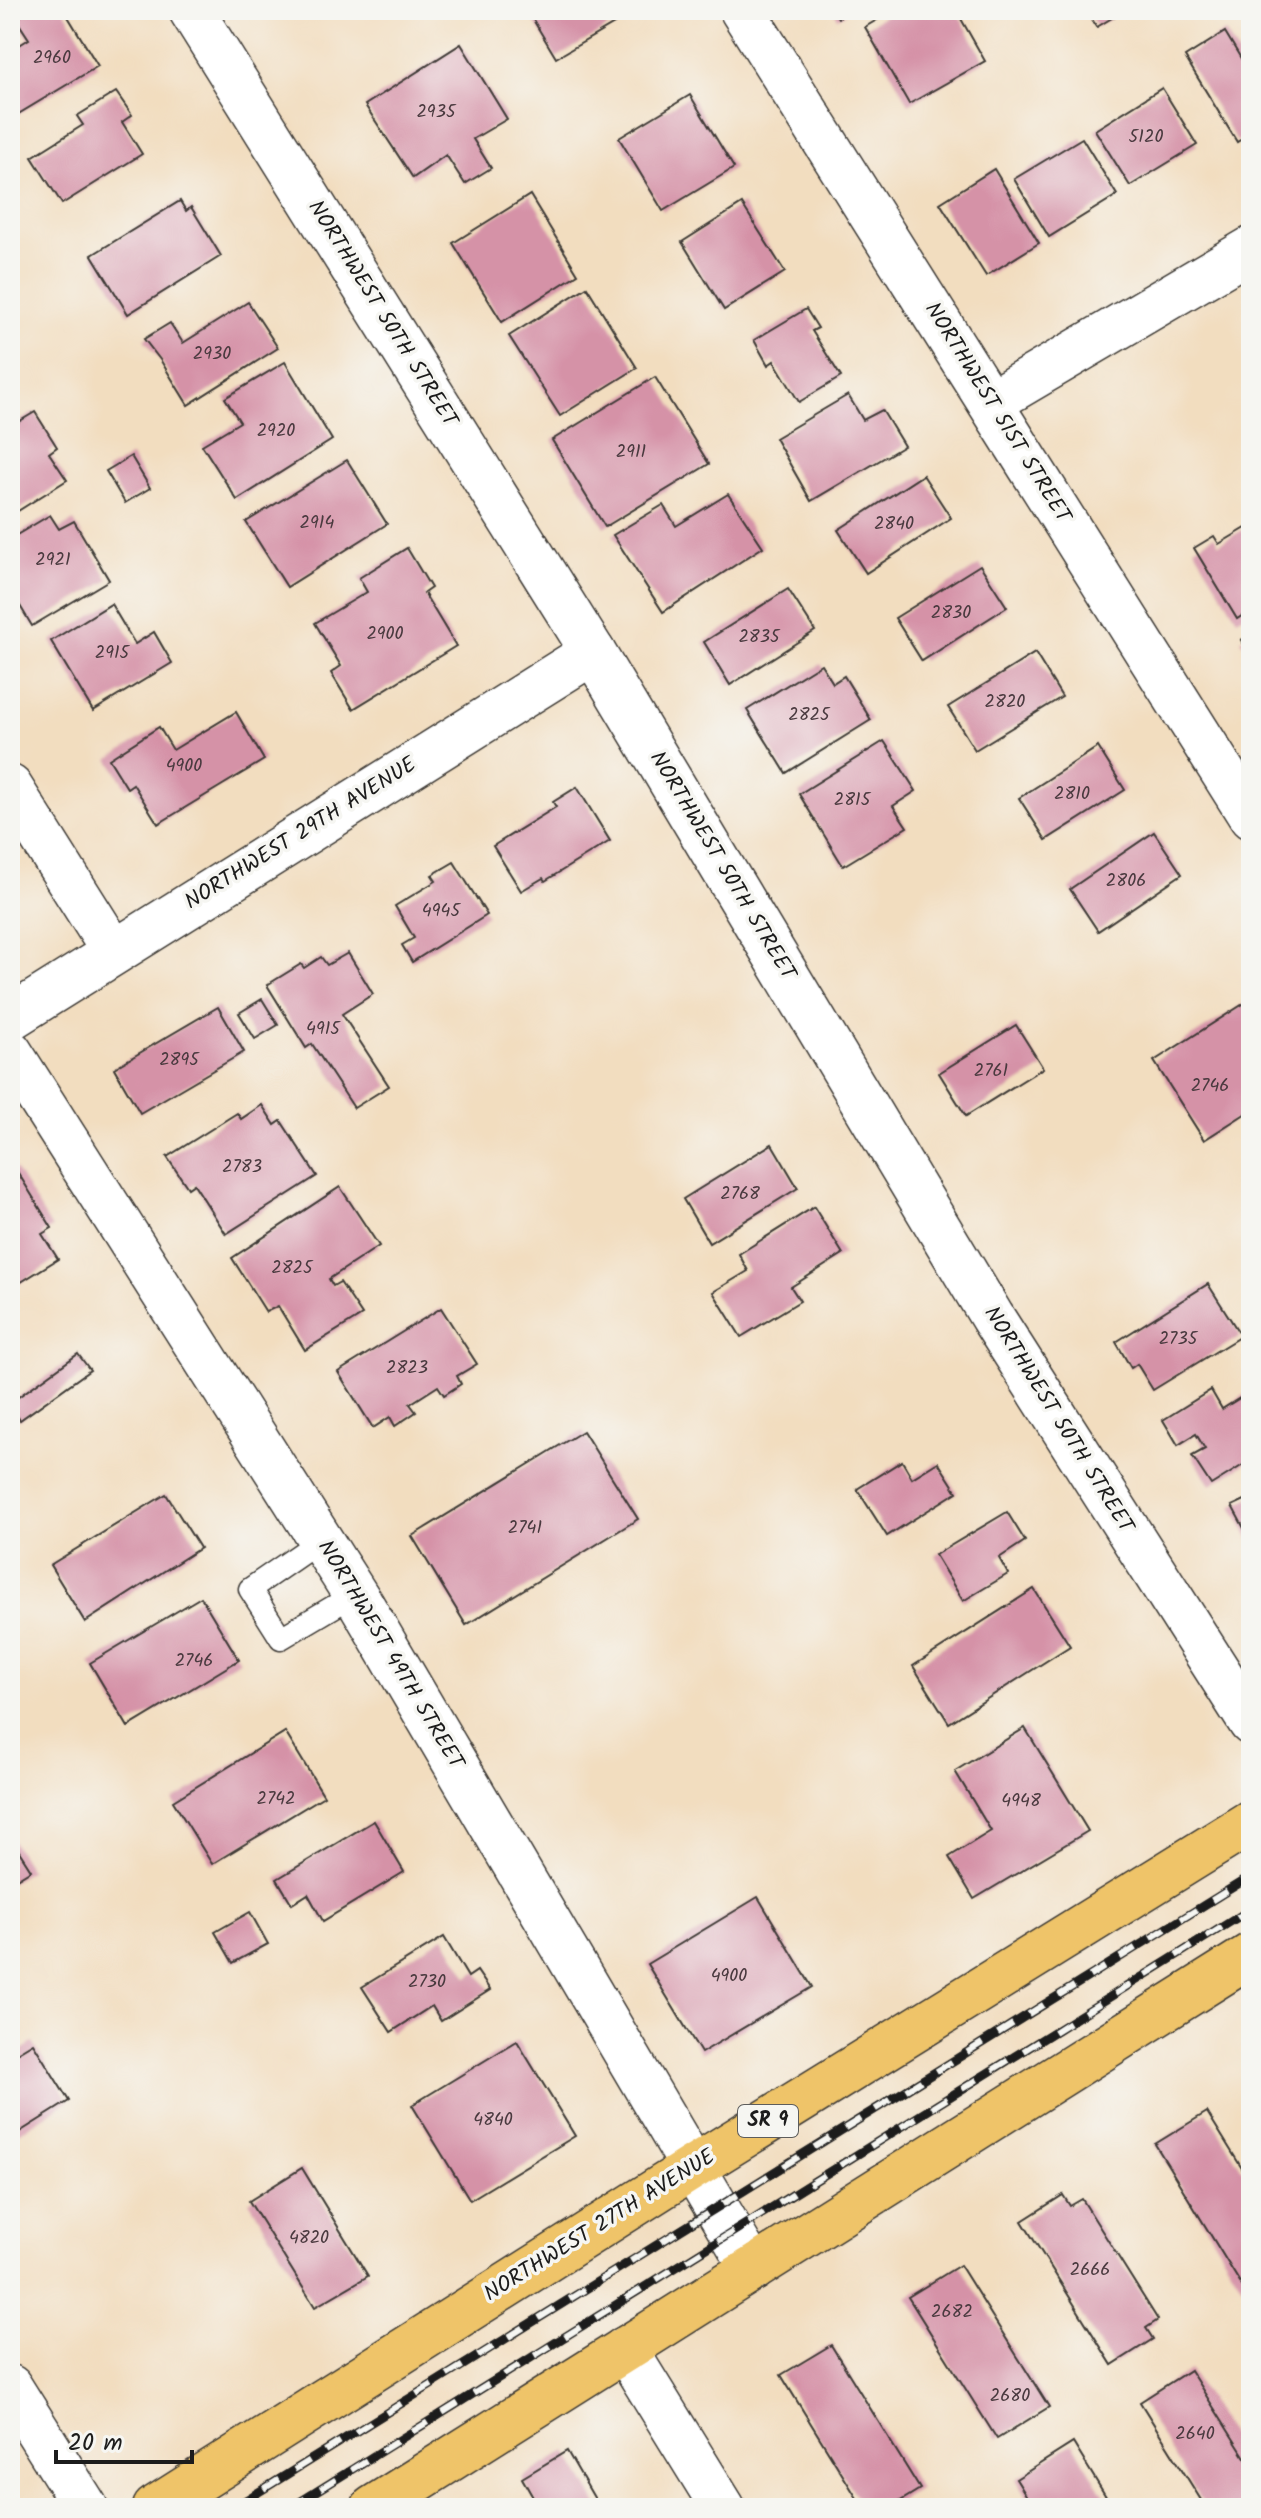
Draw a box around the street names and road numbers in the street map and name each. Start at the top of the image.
street label: NORTHWEST 50TH STREET [298,194,467,436]
street label: NORTHWEST 51ST STREET [915,296,1081,532]
street label: NORTHWEST 50TH STREET [640,745,806,989]
street label: NORTHWEST 29TH AVENUE [178,748,425,920]
street label: NORTHWEST 50TH STREET [974,1300,1143,1542]
street label: NORTHWEST 49TH STREET [308,1534,474,1778]
road number: SR 9 [738,2105,798,2137]
street label: NORTHWEST 27TH AVENUE [477,2140,724,2312]

